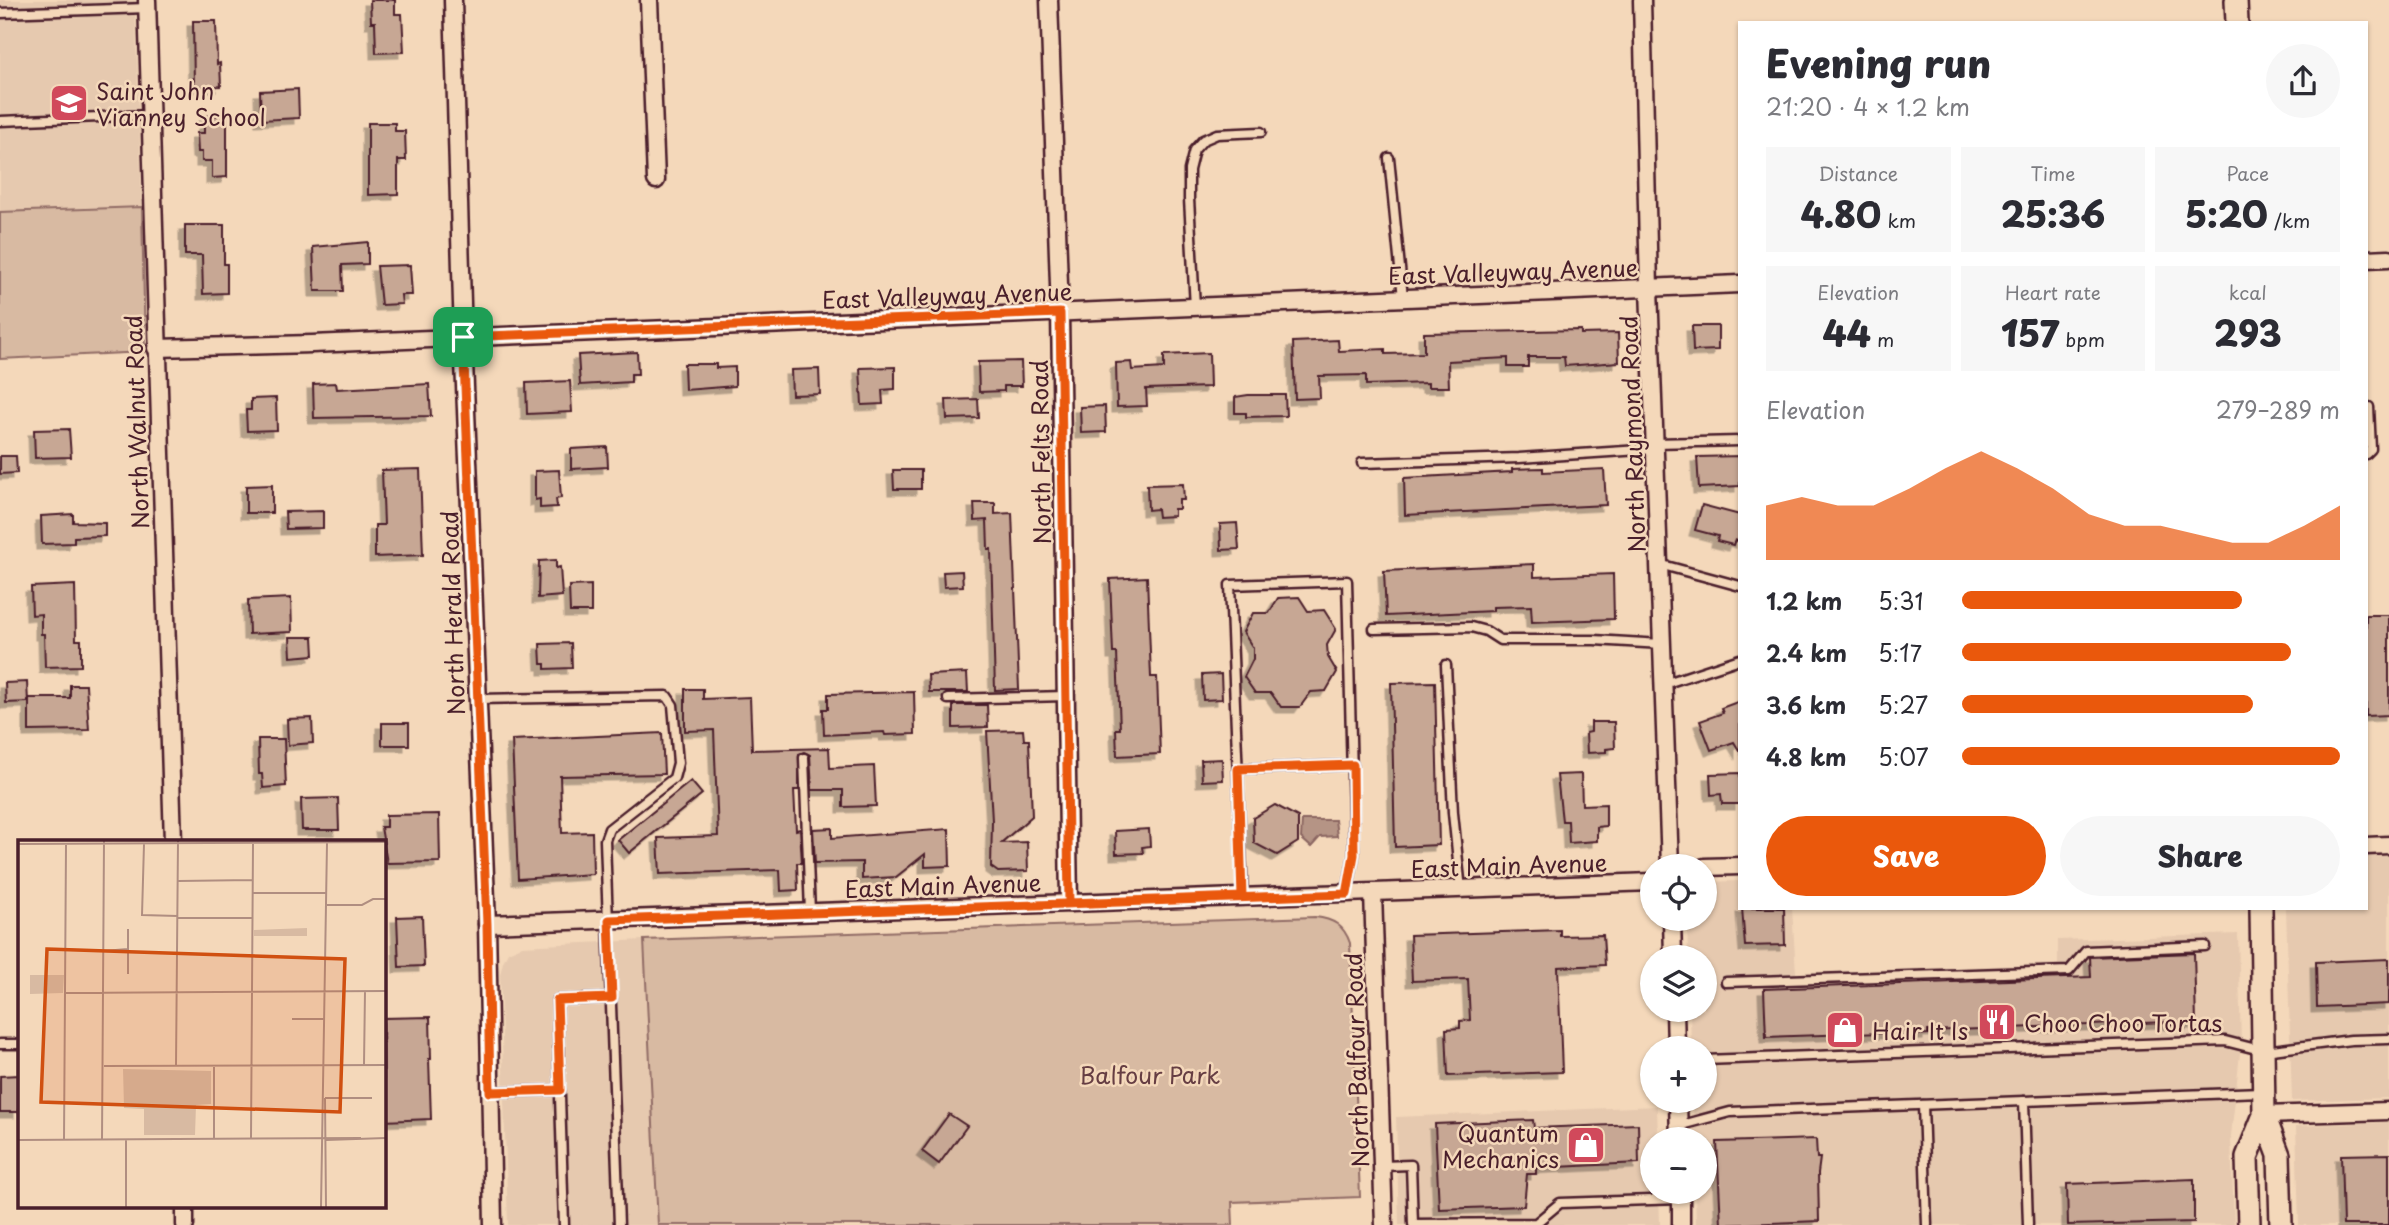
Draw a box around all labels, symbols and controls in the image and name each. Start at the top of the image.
text: Evening run [1766,34,1991,91]
button: share [2266,44,2340,118]
place label: Saint John Vianney School [96,73,266,134]
school or university icon: Saint John Vianney School [48,82,90,124]
text: 21:20 · 4 × 1.2 km [1766,89,1970,124]
text: Distance [1818,159,1898,187]
text: Time [2031,159,2075,187]
text: Pace [2226,159,2269,187]
text: 4.80 [1801,187,1881,240]
text: 25:36 [2001,187,2105,240]
text: 5:20 [2185,187,2268,240]
text: km [1881,206,1916,234]
text: /km [2268,206,2310,234]
street label: East Valleyway Avenue [1387,249,1639,293]
street label: East Valleyway Avenue [821,273,1073,317]
text: Elevation [1817,278,1899,306]
text: Heart rate [2005,278,2101,306]
text: kcal [2229,278,2267,306]
text: 44 [1822,306,1871,359]
text: 157 [2001,306,2059,359]
text: 293 [2214,306,2282,359]
pin [433,307,493,367]
street label: North Walnut Road [115,314,157,530]
street label: North Raymond Road [1610,315,1654,553]
icon: arrive [444,318,482,356]
text: m [1871,325,1894,353]
text: bpm [2059,325,2105,353]
street label: North Felts Road [1021,359,1059,545]
text: Elevation [1766,392,1865,427]
text: 279–289 m [2216,392,2340,427]
street label: North Herald Road [431,510,473,716]
text: 1.2 km [1766,583,1842,618]
text: 5:31 [1878,583,1923,618]
text: 2.4 km [1766,635,1847,670]
text: 5:17 [1878,635,1922,670]
text: 3.6 km [1766,687,1846,722]
text: 5:27 [1878,687,1928,722]
text: 4.8 km [1766,739,1847,774]
text: 5:07 [1878,739,1929,774]
button: Save [1766,816,2046,896]
button: Share [2060,816,2340,896]
inset map [18,840,385,1208]
street label: East Main Avenue [1410,844,1608,886]
map controls [1640,854,1717,1204]
button: locate [1640,854,1717,931]
street label: East Main Avenue [844,864,1042,906]
button: layers [1640,945,1717,1022]
street label: North Balfour Road [1335,952,1377,1168]
restaurant icon: Choo Choo Tortas [1976,1001,2018,1043]
place label: Choo Choo Tortas [2024,1005,2222,1040]
shop icon: Hair It Is [1824,1009,1866,1051]
place label: Hair It Is [1872,1013,1968,1048]
button: + [1640,1036,1717,1113]
park label: Balfour Park [1080,1057,1220,1092]
place label: Quantum Mechanics [1442,1115,1559,1176]
shop icon: Quantum Mechanics [1565,1124,1607,1166]
button: − [1640,1127,1717,1204]

